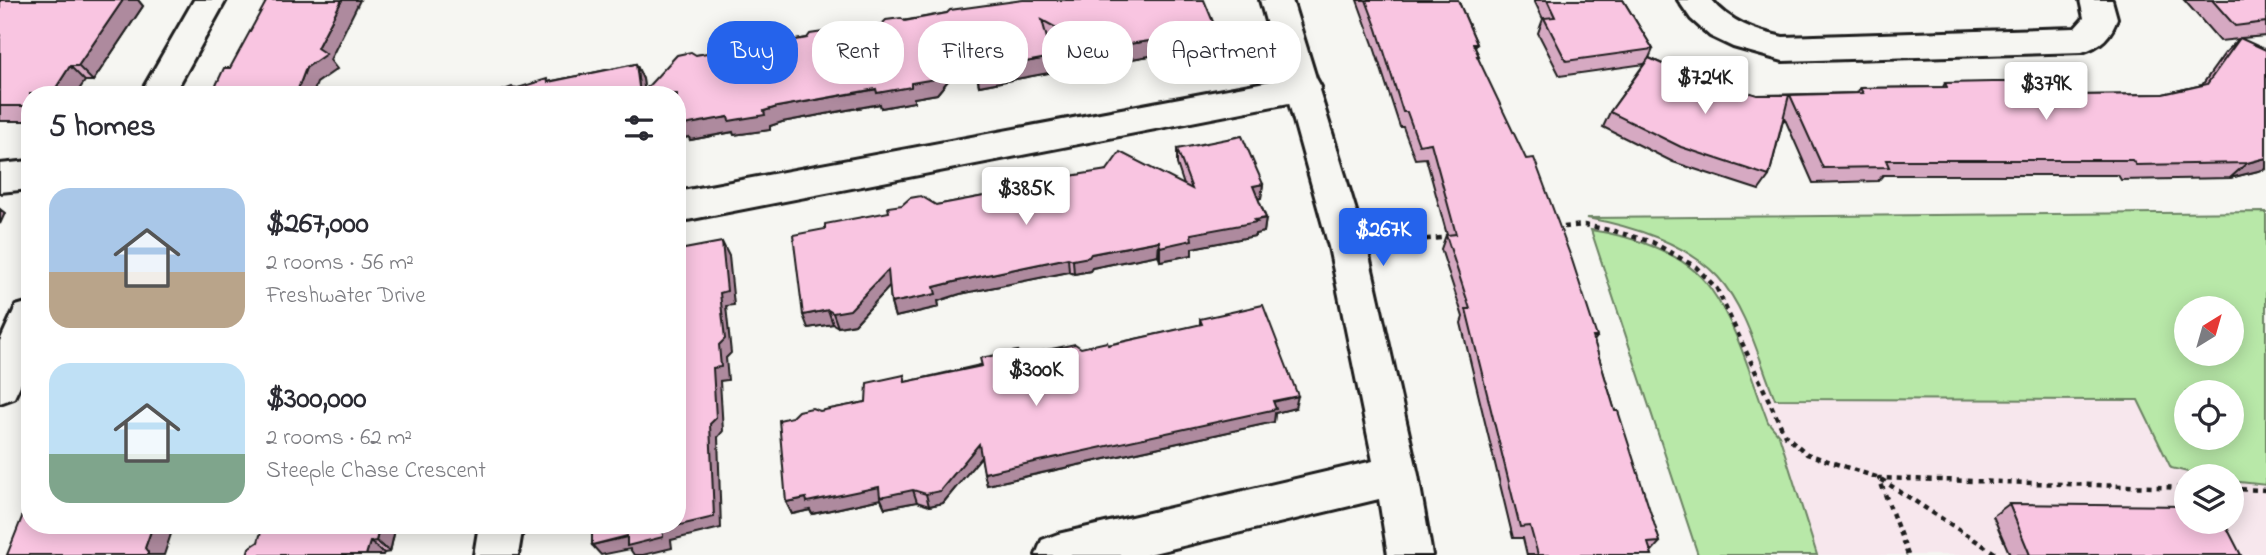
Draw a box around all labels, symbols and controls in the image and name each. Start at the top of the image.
chip: Buy [707,21,798,84]
chip: Rent [812,21,904,84]
chip: Filters [918,21,1028,84]
chip: New [1042,21,1133,84]
chip: Apartment [1147,21,1301,84]
pin: $724K [1656,57,1754,116]
text: $724K [1677,62,1733,95]
pin: $379K [1997,62,2095,122]
text: $379K [2021,68,2071,101]
text: 5 homes [49,106,156,150]
icon: filters [620,109,658,147]
pin: $385K [977,168,1075,227]
text: $385K [998,173,1054,206]
text: $267,000 [266,203,369,247]
pin: $267K [1334,208,1432,268]
text: $267K [1355,214,1411,247]
icon: home [105,216,189,300]
text: 2 rooms · 56 m² [266,247,414,280]
text: Freshwater Drive [266,280,426,313]
north arrow [2174,296,2244,366]
map controls [2174,296,2244,534]
pin: $300K [987,348,1085,408]
text: $300K [1009,354,1063,387]
text: $300,000 [266,378,367,422]
button: locate [2174,380,2244,450]
icon: home [105,391,189,475]
text: 2 rooms · 62 m² [266,422,412,455]
text: Steeple Chase Crescent [266,455,486,488]
button: layers [2174,464,2244,534]

